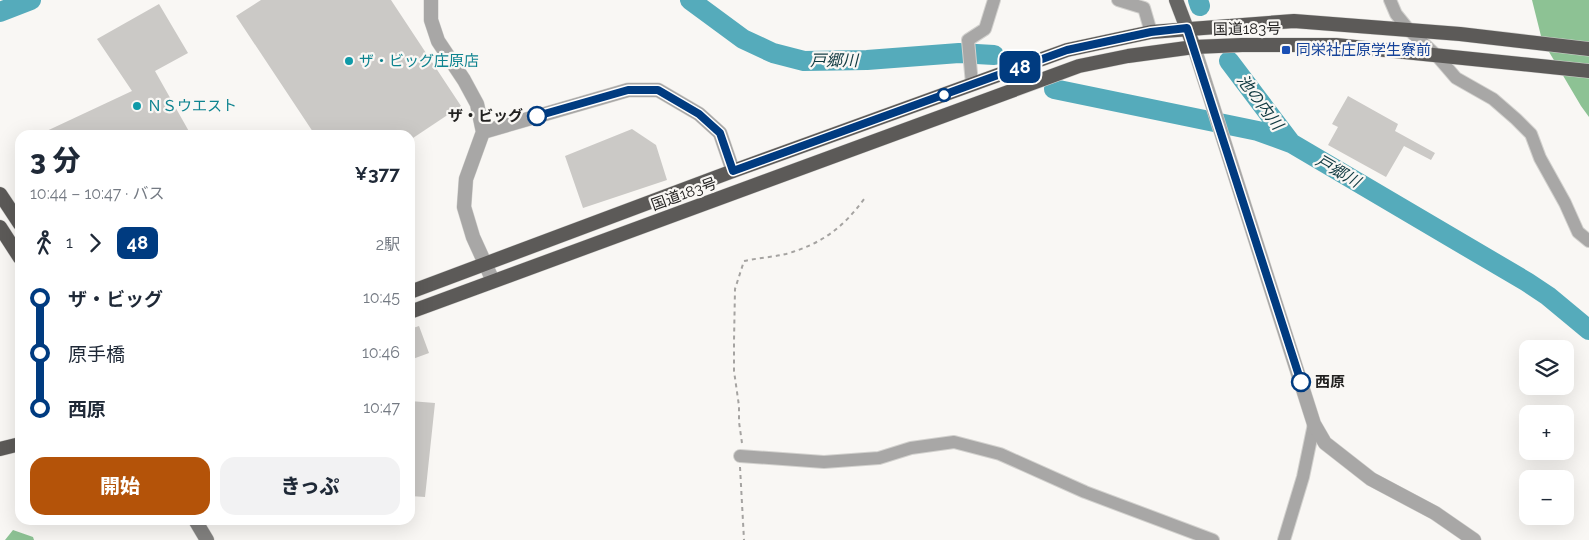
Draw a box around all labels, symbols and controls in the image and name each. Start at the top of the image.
street label: 国道183号 [1213,19,1281,39]
place label: 同栄社庄原学生寮前 [1296,41,1431,59]
marker: 同栄社庄原学生寮前 [1280,44,1292,56]
water label: 戸郷川 [810,51,860,70]
line badge: 48 [998,51,1042,83]
place label: ザ・ビッグ庄原店 [359,52,479,70]
marker: ザ・ビッグ庄原店 [343,55,355,67]
text: 48 [1009,56,1031,77]
water label: 池の内川 [1233,71,1288,135]
unlabelled marker [937,88,951,102]
place label: ＮＳウエスト [147,97,237,115]
marker: ＮＳウエスト [131,100,143,112]
marker: ザ・ビッグ [527,106,547,126]
place label: ザ・ビッグ [448,107,523,125]
text: 3 分 [30,144,80,177]
water label: 戸郷川 [1312,151,1365,192]
text: ¥377 [354,162,400,184]
street label: 国道183号 [649,174,719,214]
text: 10:44 – 10:47 · バス [30,184,164,203]
icon: walk [30,229,58,257]
icon: forward [81,229,109,257]
text: 48 [127,232,148,253]
text: 1 [66,233,73,252]
text: 2駅 [376,235,400,254]
text: ザ・ビッグ [68,288,163,310]
text: 10:45 [363,288,400,307]
map controls [1519,340,1574,525]
button: layers [1519,340,1574,395]
text: 原手橋 [68,343,125,365]
text: 10:46 [362,343,400,362]
marker: 西原 [1291,372,1311,392]
place label: 西原 [1315,373,1345,391]
text: 西原 [68,398,106,420]
text: 10:47 [363,398,400,417]
button: + [1519,405,1574,460]
button: 開始 [30,457,210,515]
button: きっぷ [220,457,400,515]
button: − [1519,470,1574,525]

